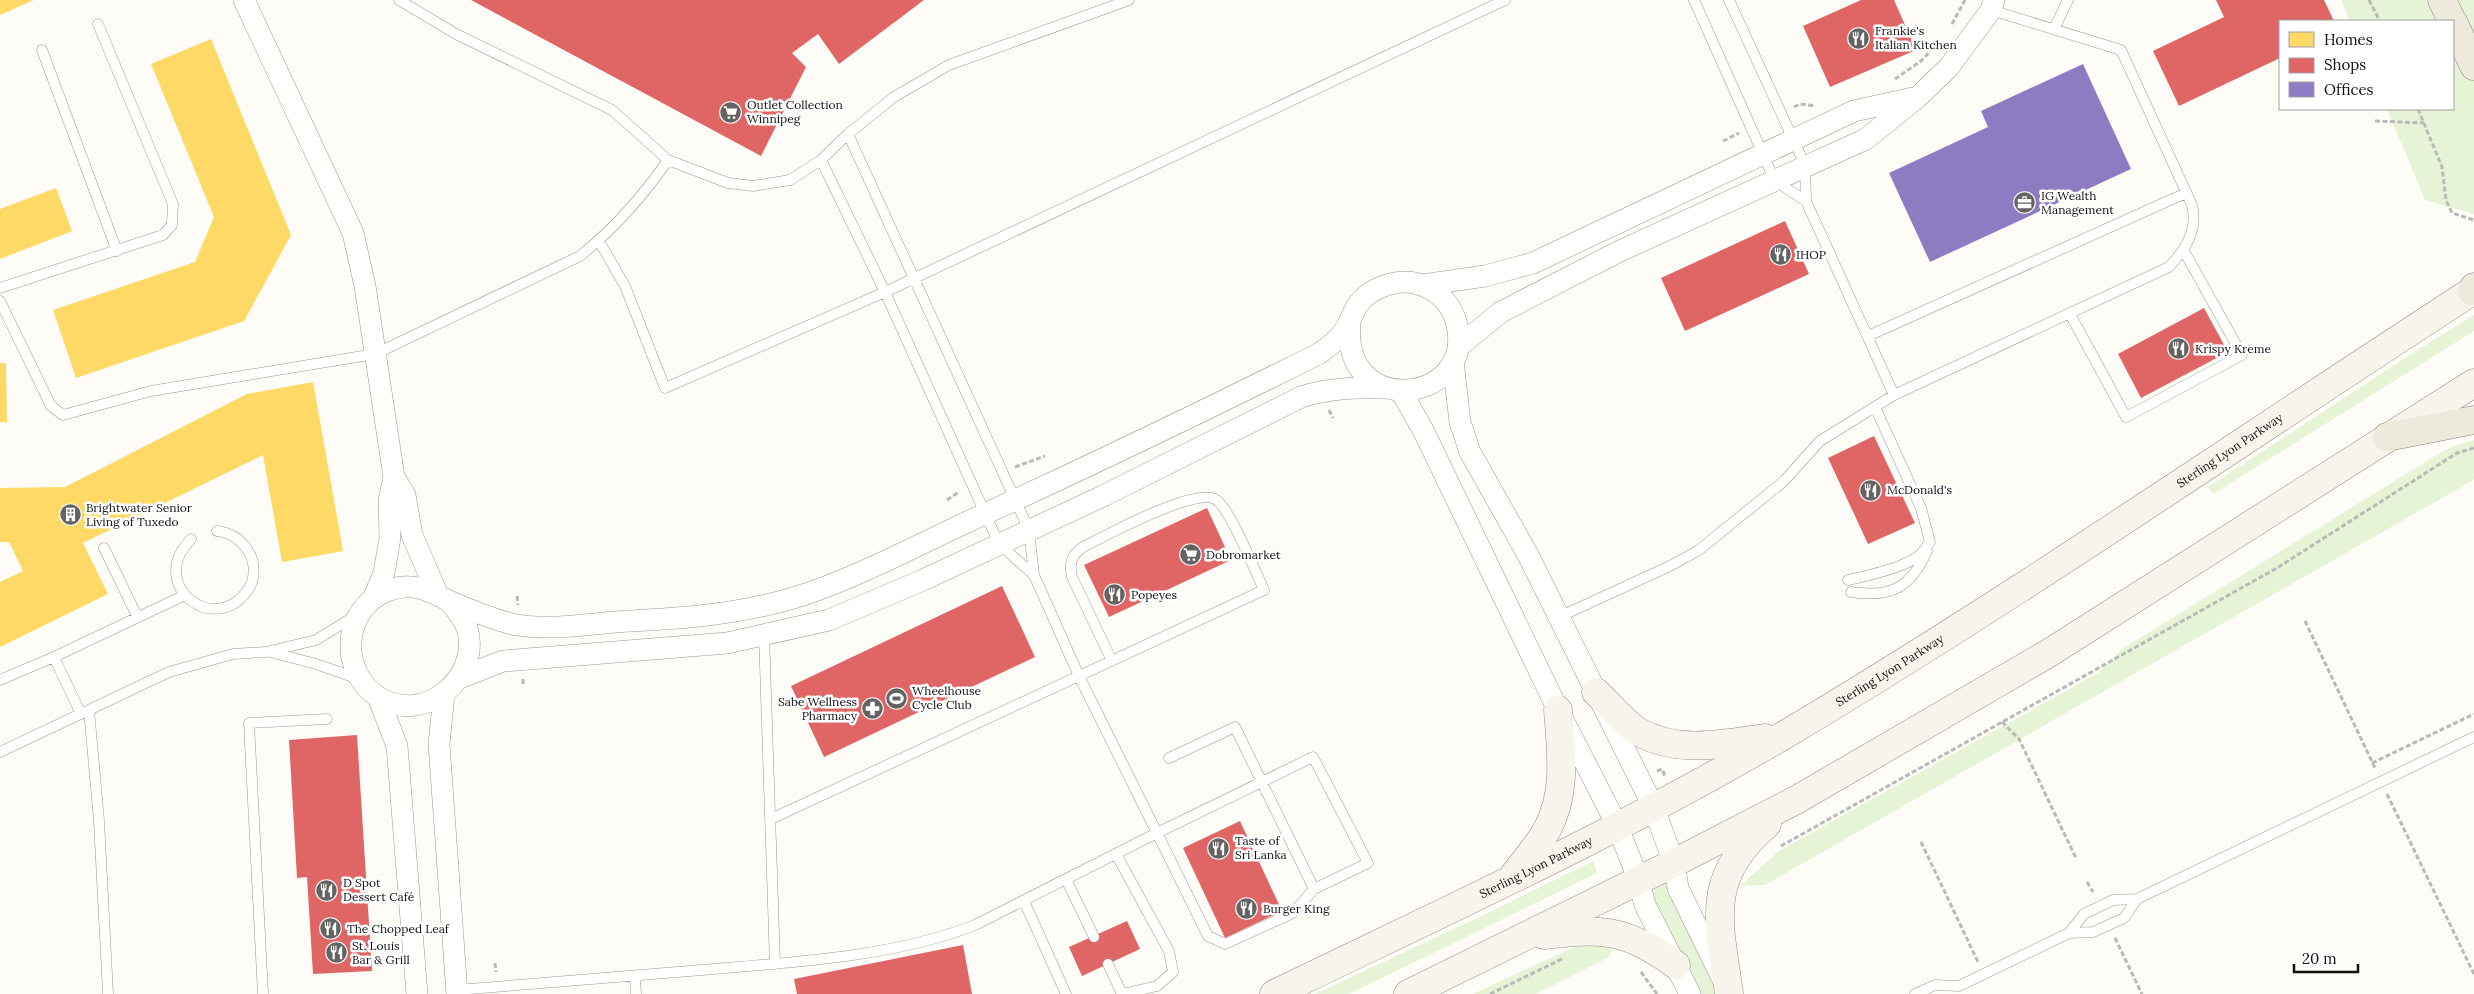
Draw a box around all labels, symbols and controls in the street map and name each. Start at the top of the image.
legend [2279,20,2454,110]
place label: Frankie's Italian Kitchen [1875,23,1957,52]
restaurant icon: Frankie's Italian Kitchen [1847,26,1871,50]
text: Homes [2324,30,2373,49]
text: Shops [2324,55,2366,74]
text: Offices [2324,80,2374,99]
place label: Outlet Collection Winnipeg [747,97,843,126]
supermarket icon: Outlet Collection Winnipeg [719,100,743,124]
place label: IG Wealth Management [2041,188,2114,217]
office icon: IG Wealth Management [2013,191,2037,215]
restaurant icon: IHOP [1768,243,1792,267]
place label: IHOP [1796,247,1826,262]
restaurant icon: Krispy Kreme [2167,337,2191,361]
place label: Krispy Kreme [2195,341,2271,356]
street label: Sterling Lyon Parkway [2174,409,2286,491]
restaurant icon: McDonald's [1859,478,1883,502]
place label: McDonald's [1887,482,1952,497]
place label: Brightwater Senior Living of Tuxedo [86,500,193,529]
building icon: Brightwater Senior Living of Tuxedo [58,503,82,527]
supermarket icon: Dobromarket [1178,543,1202,567]
place label: Dobromarket [1206,547,1281,562]
restaurant icon: Popeyes [1103,583,1127,607]
place label: Popeyes [1131,587,1178,602]
street label: Sterling Lyon Parkway [1833,631,1947,709]
place label: Wheelhouse Cycle Club [912,683,982,712]
sports icon: Wheelhouse Cycle Club [884,686,908,710]
place label: Sabe Wellness Pharmacy [778,694,858,723]
pharmacy icon: Sabe Wellness Pharmacy [861,697,885,721]
street label: Sterling Lyon Parkway [1477,832,1595,901]
place label: Taste of Sri Lanka [1235,833,1287,862]
restaurant icon: Taste of Sri Lanka [1207,836,1231,860]
place label: D Spot Dessert Café [343,875,415,904]
restaurant icon: D Spot Dessert Café [315,878,339,902]
restaurant icon: Burger King [1235,897,1259,921]
place label: Burger King [1263,901,1330,916]
restaurant icon: The Chopped Leaf [319,917,343,941]
place label: The Chopped Leaf [347,921,450,936]
place label: St. Louis Bar & Grill [352,938,410,967]
restaurant icon: St. Louis Bar & Grill [324,941,348,965]
scale bar [2294,942,2358,974]
text: 20 m [2302,949,2337,968]

